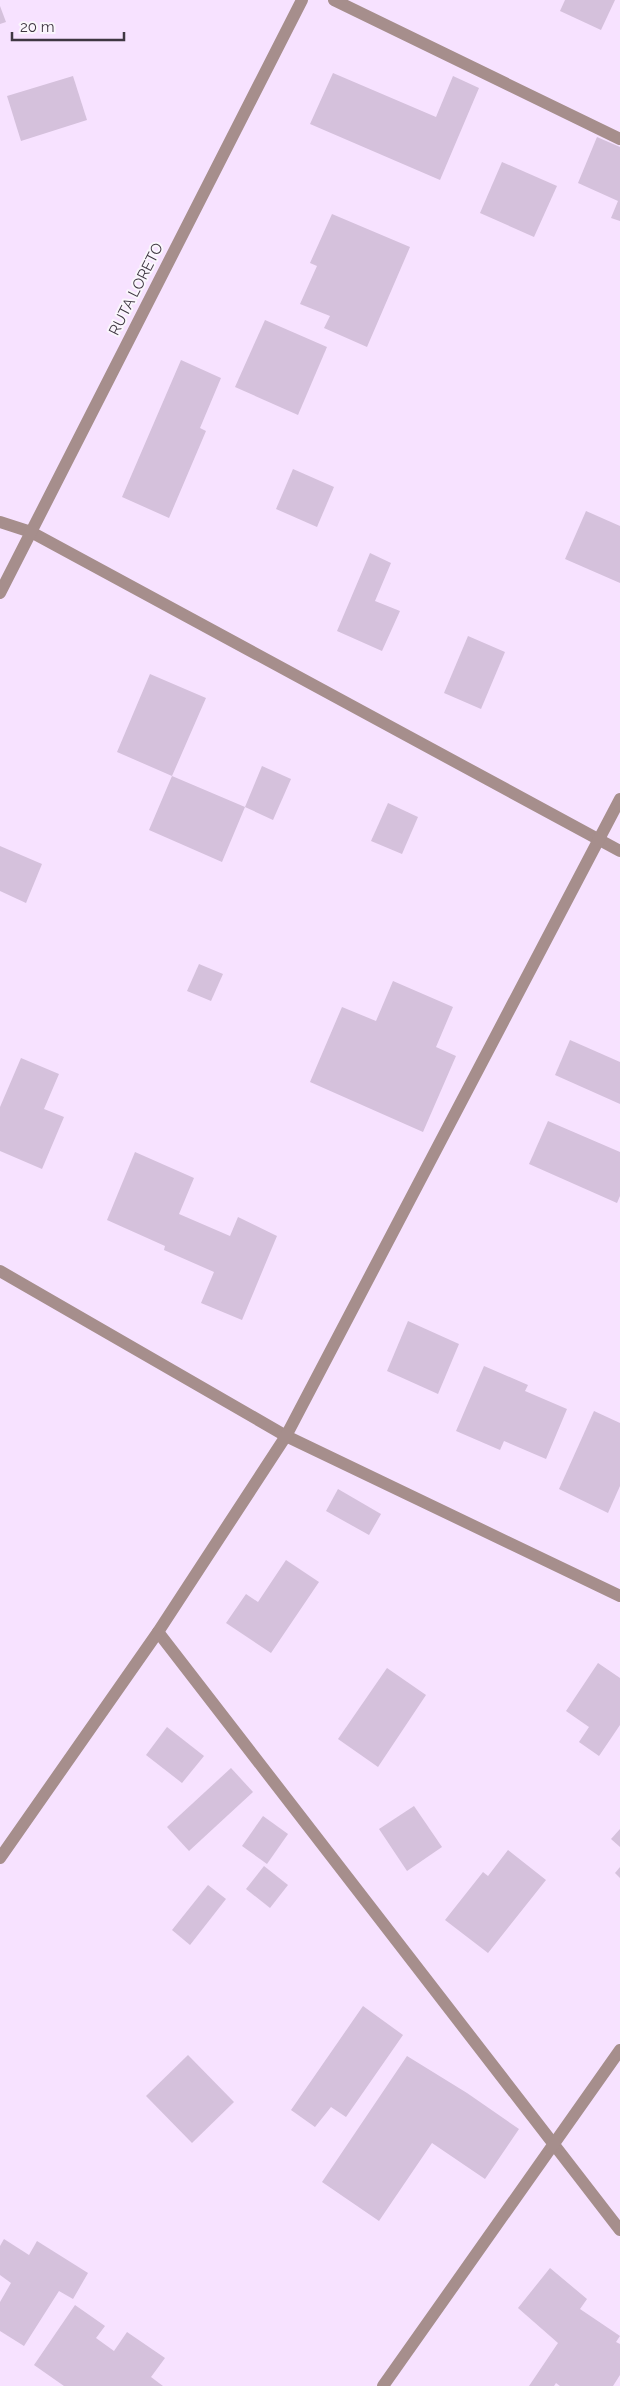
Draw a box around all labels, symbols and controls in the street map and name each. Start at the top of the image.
scale bar [12,10,125,42]
text: 20 m [20,18,55,36]
street label: RUTA LORETO [105,240,167,338]

